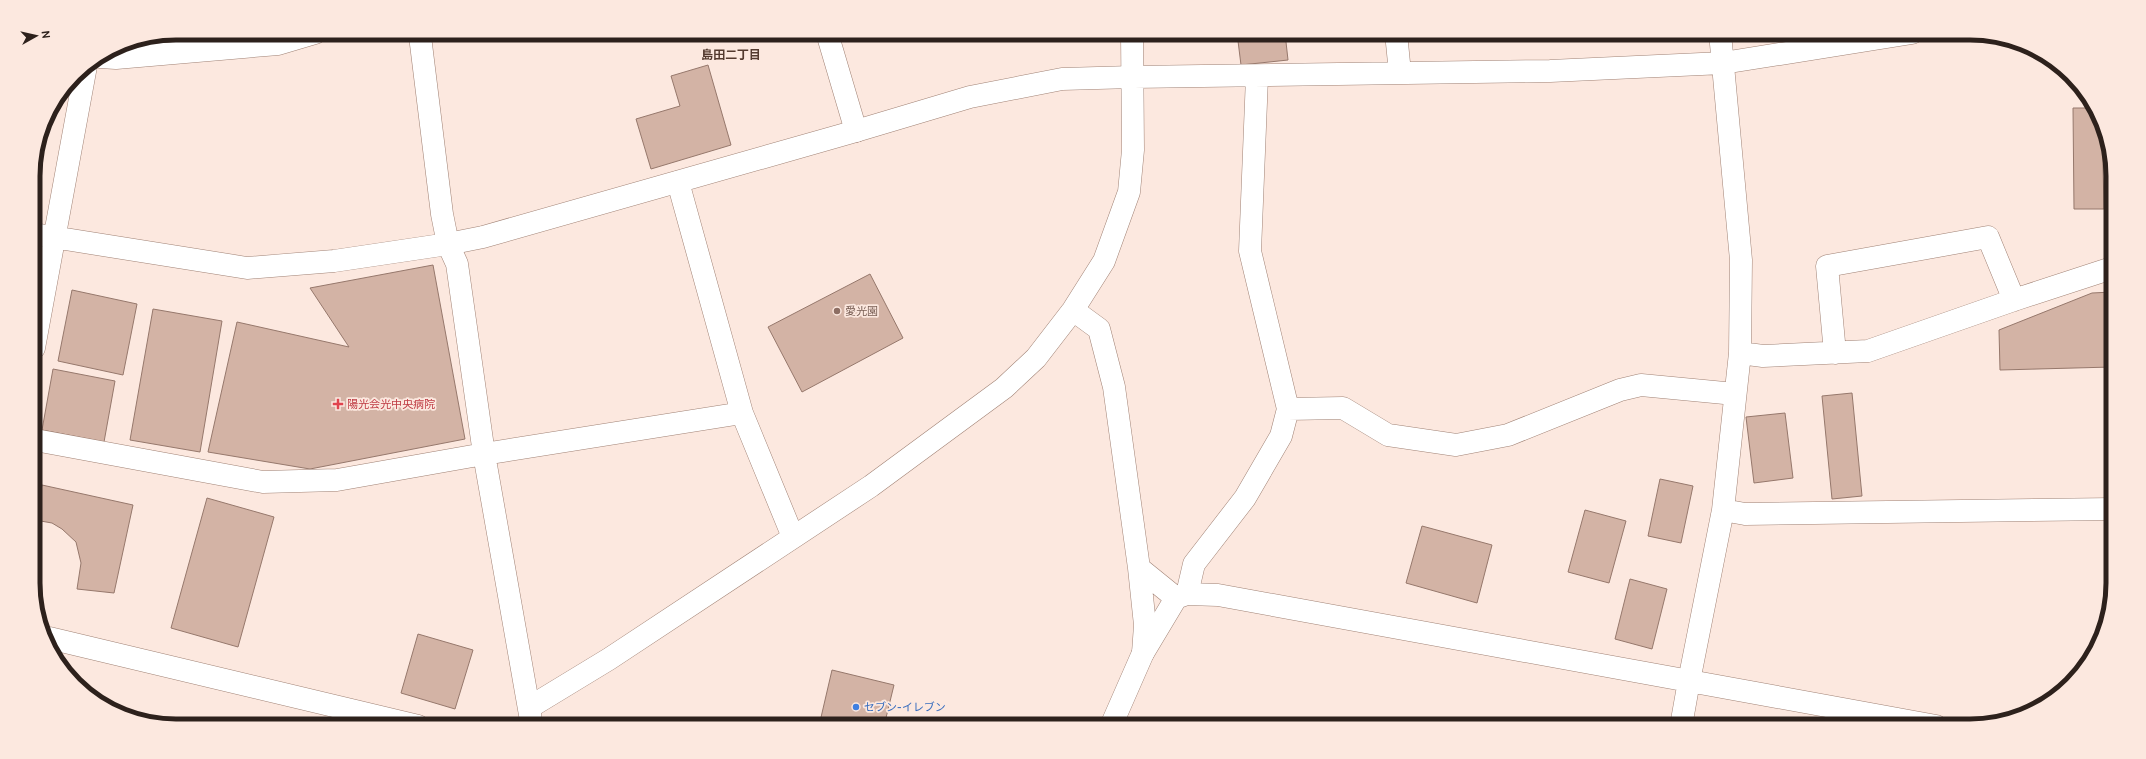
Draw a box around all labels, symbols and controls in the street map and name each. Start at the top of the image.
north arrow [16,16,56,56]
text: N [38,30,53,39]
district label: 島田二丁目 [701,47,761,62]
place label: 愛光園 [845,304,878,318]
marker: 愛光園 [832,306,842,316]
place label: 陽光会光中央病院 [347,397,435,411]
marker: 陽光会光中央病院 [332,398,344,410]
place label: セブン-イレブン [864,700,946,714]
marker: セブン-イレブン [851,702,861,712]

